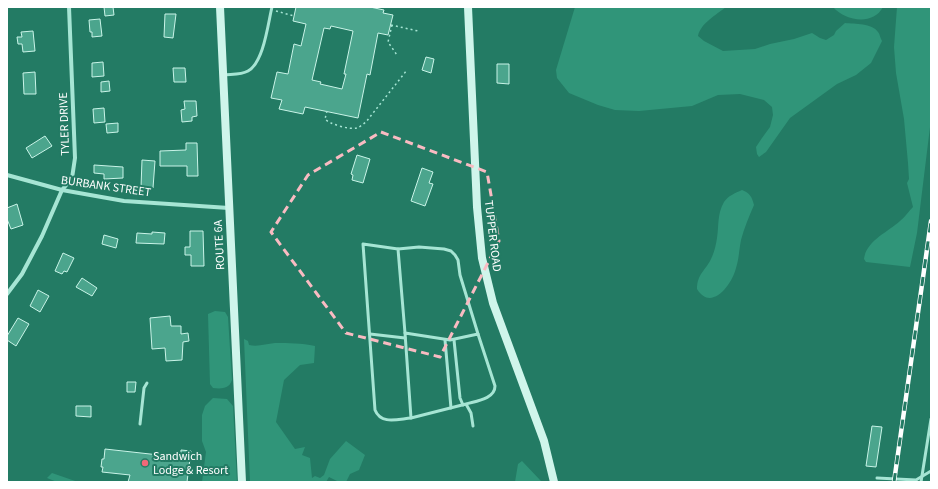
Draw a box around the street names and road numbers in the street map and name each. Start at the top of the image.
street label: TYLER DRIVE [55,92,74,156]
street label: BURBANK STREET [60,172,153,201]
street label: TUPPER ROAD [480,199,505,273]
street label: ROUTE 6A [210,219,229,270]

